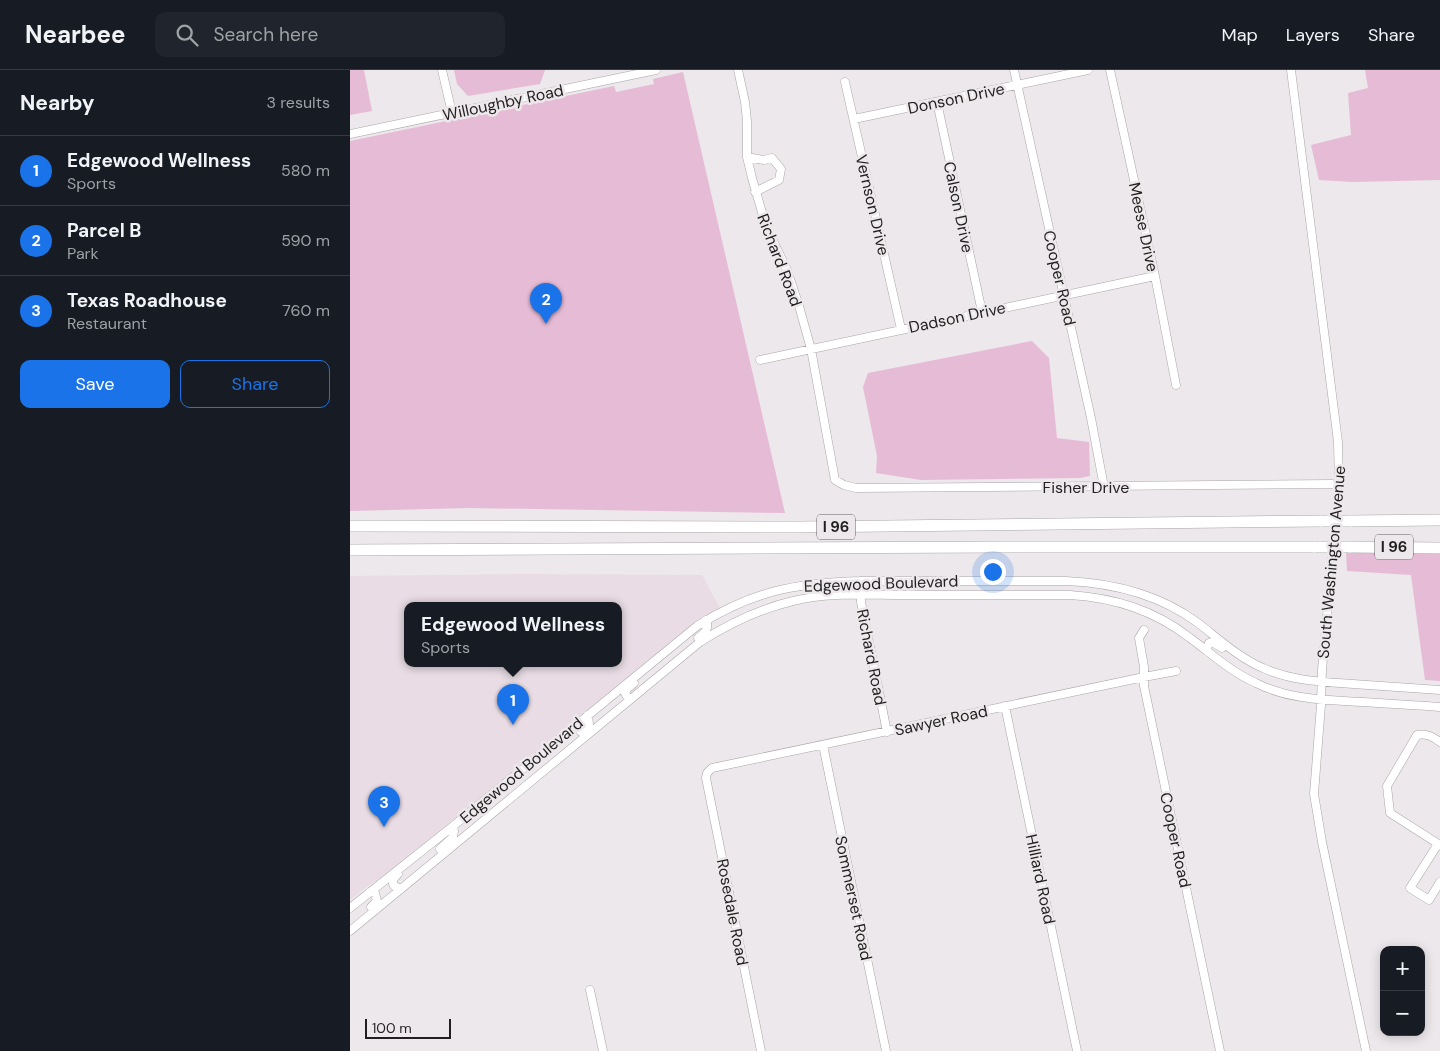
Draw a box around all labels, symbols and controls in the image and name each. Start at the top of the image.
search box [155,12,505,57]
text: Nearbee [25,19,125,50]
icon: search [173,21,201,49]
text: Search here [213,22,318,47]
text: Map [1222,23,1258,47]
text: Layers [1286,23,1340,47]
text: Share [1368,23,1415,47]
street label: Donson Drive [906,78,1006,119]
street label: Willoughby Road [441,79,565,126]
text: Nearby [20,89,94,117]
text: 3 results [267,92,330,113]
text: Edgewood Wellness [67,148,251,173]
street label: Vernson Drive [851,153,894,258]
text: 1 [33,160,39,181]
text: 580 m [281,160,330,181]
street label: Calson Drive [939,160,978,255]
text: Sports [67,173,116,194]
street label: Meese Drive [1124,180,1163,274]
street label: Richard Road [752,211,807,309]
text: Parcel B [67,218,141,243]
street label: Cooper Road [1038,229,1081,328]
text: 2 [31,230,41,251]
text: 590 m [281,230,330,251]
text: Park [67,243,99,264]
pin: 2 [530,283,562,324]
text: Texas Roadhouse [67,288,227,313]
street label: Dadson Drive [907,297,1008,338]
text: 3 [31,300,41,321]
text: 760 m [282,300,330,321]
text: Restaurant [67,313,147,334]
button: Save [20,360,170,408]
button: Share [180,360,330,408]
street label: South Washington Avenue [1313,465,1350,659]
street label: Fisher Drive [1043,477,1129,498]
road number: I 96 [817,514,855,540]
road number: I 96 [1375,534,1413,560]
your location [980,559,1006,585]
street label: Edgewood Boulevard [803,570,959,597]
popup [404,602,622,667]
street label: Richard Road [852,607,891,707]
text: Edgewood Wellness [421,612,605,637]
text: Sports [421,637,470,658]
pin: 1 [497,684,529,725]
street label: Sawyer Road [893,700,990,741]
street label: Edgewood Boulevard [455,713,587,828]
pin: 3 [368,786,400,827]
street label: Cooper Road [1155,790,1196,890]
street label: Hilliard Road [1021,832,1060,926]
street label: Sommerset Road [830,834,877,962]
street label: Rosedale Road [712,857,753,967]
map controls [1380,946,1425,1036]
button: + [1380,946,1425,991]
button: − [1380,991,1425,1036]
scale bar [365,1016,451,1039]
text: 100 m [372,1019,412,1037]

